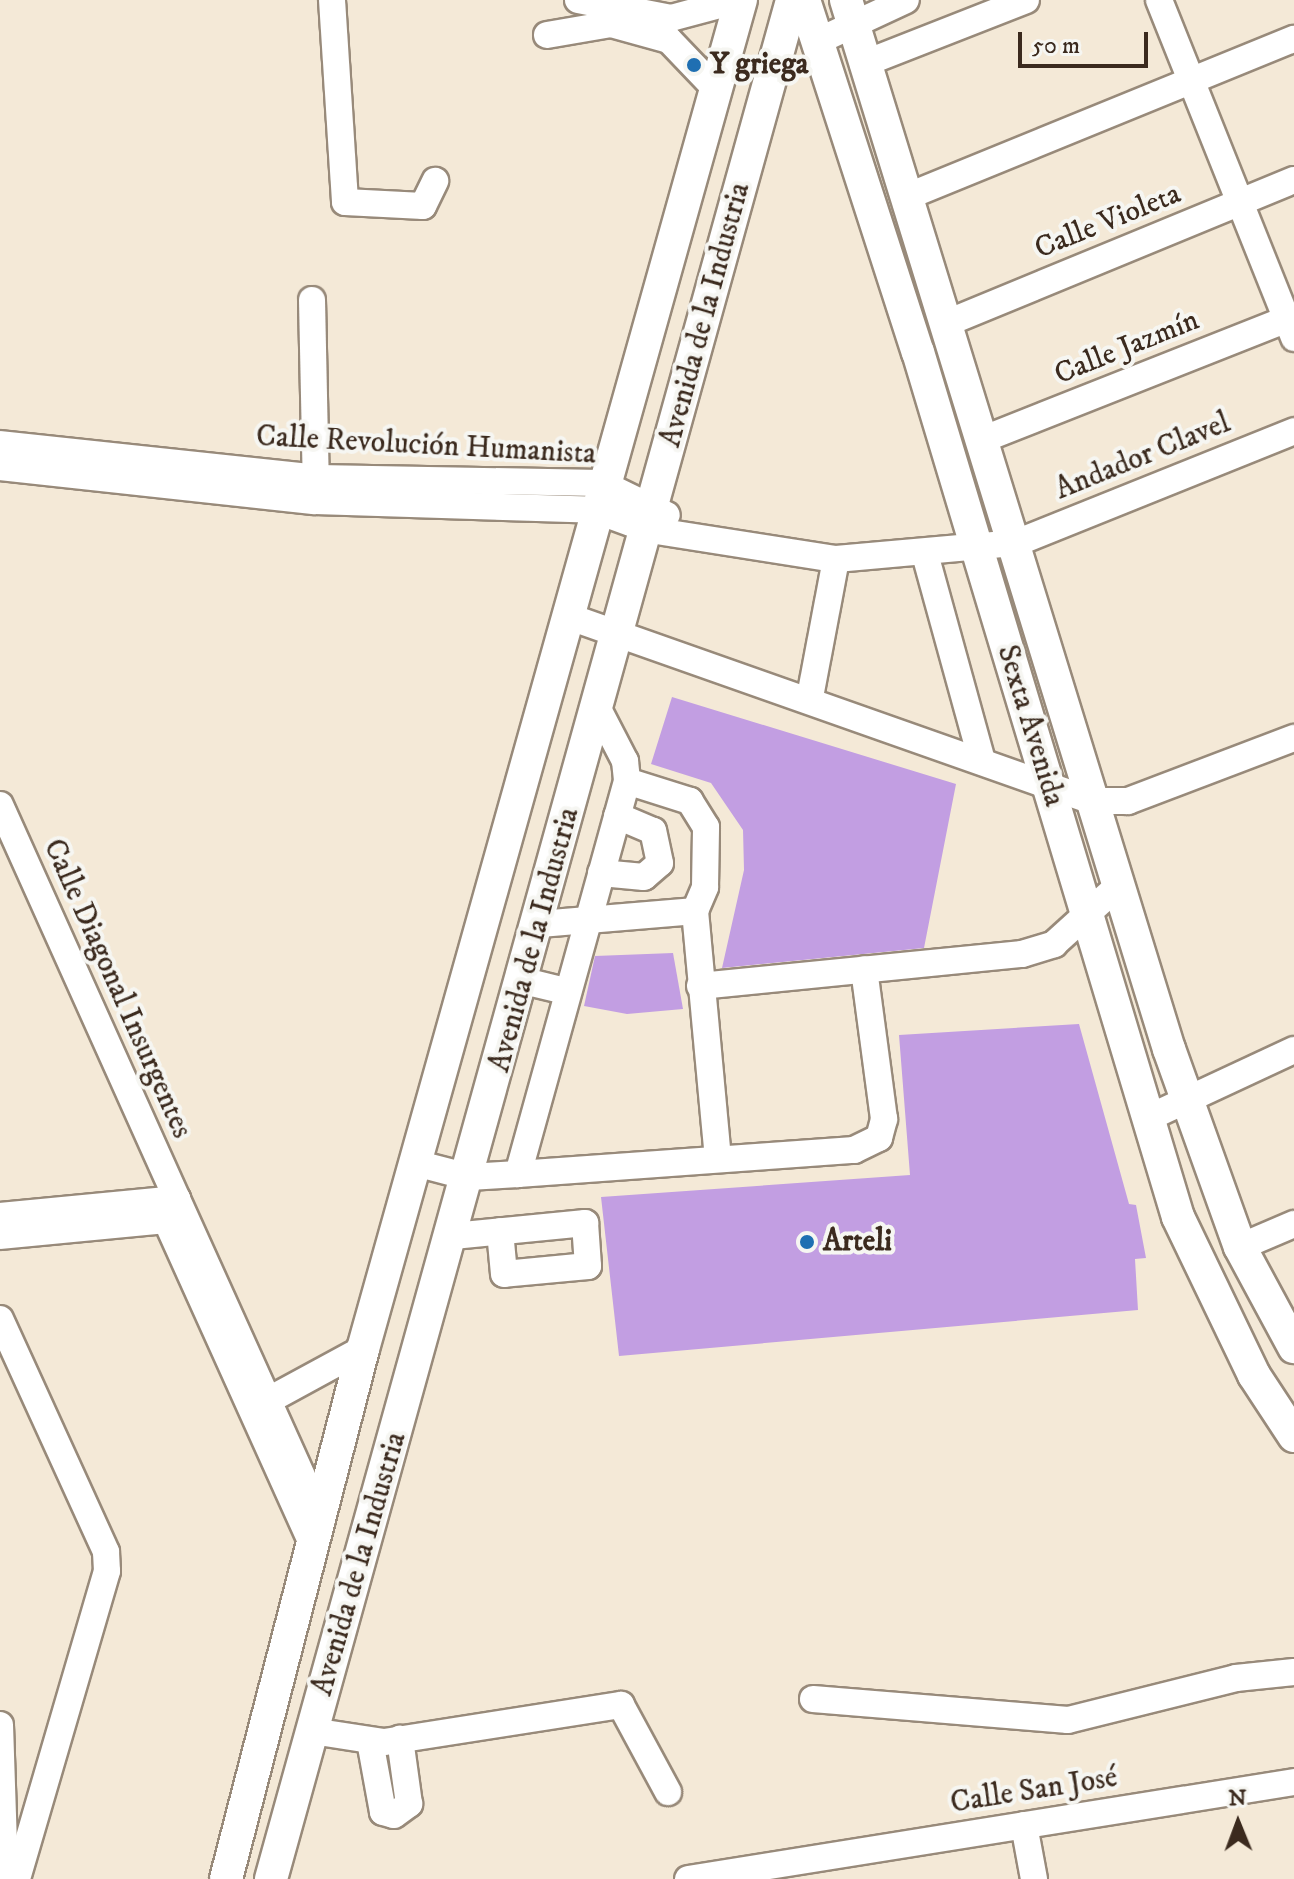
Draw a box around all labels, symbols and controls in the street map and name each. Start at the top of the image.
scale bar [1022,16,1152,66]
text: 50 m [1032,31,1080,61]
place label: Y griega [710,47,809,83]
marker: Y griega [685,56,703,74]
street label: Calle Violeta [1030,176,1186,268]
street label: Avenida de la Industria [653,179,759,451]
street label: Calle Jazmín [1050,303,1204,393]
street label: Andador Clavel [1050,406,1236,508]
street label: Calle Revolución Humanista [255,419,597,473]
street label: Sexta Avenida [988,641,1072,811]
street label: Avenida de la Industria [482,804,588,1076]
street label: Calle Diagonal Insurgentes [35,834,199,1144]
place label: Arteli [823,1224,892,1260]
marker: Arteli [798,1233,816,1251]
street label: Avenida de la Industria [305,1428,415,1700]
street label: Calle San José [948,1760,1120,1822]
north arrow [1198,1783,1278,1863]
text: N [1228,1785,1247,1812]

